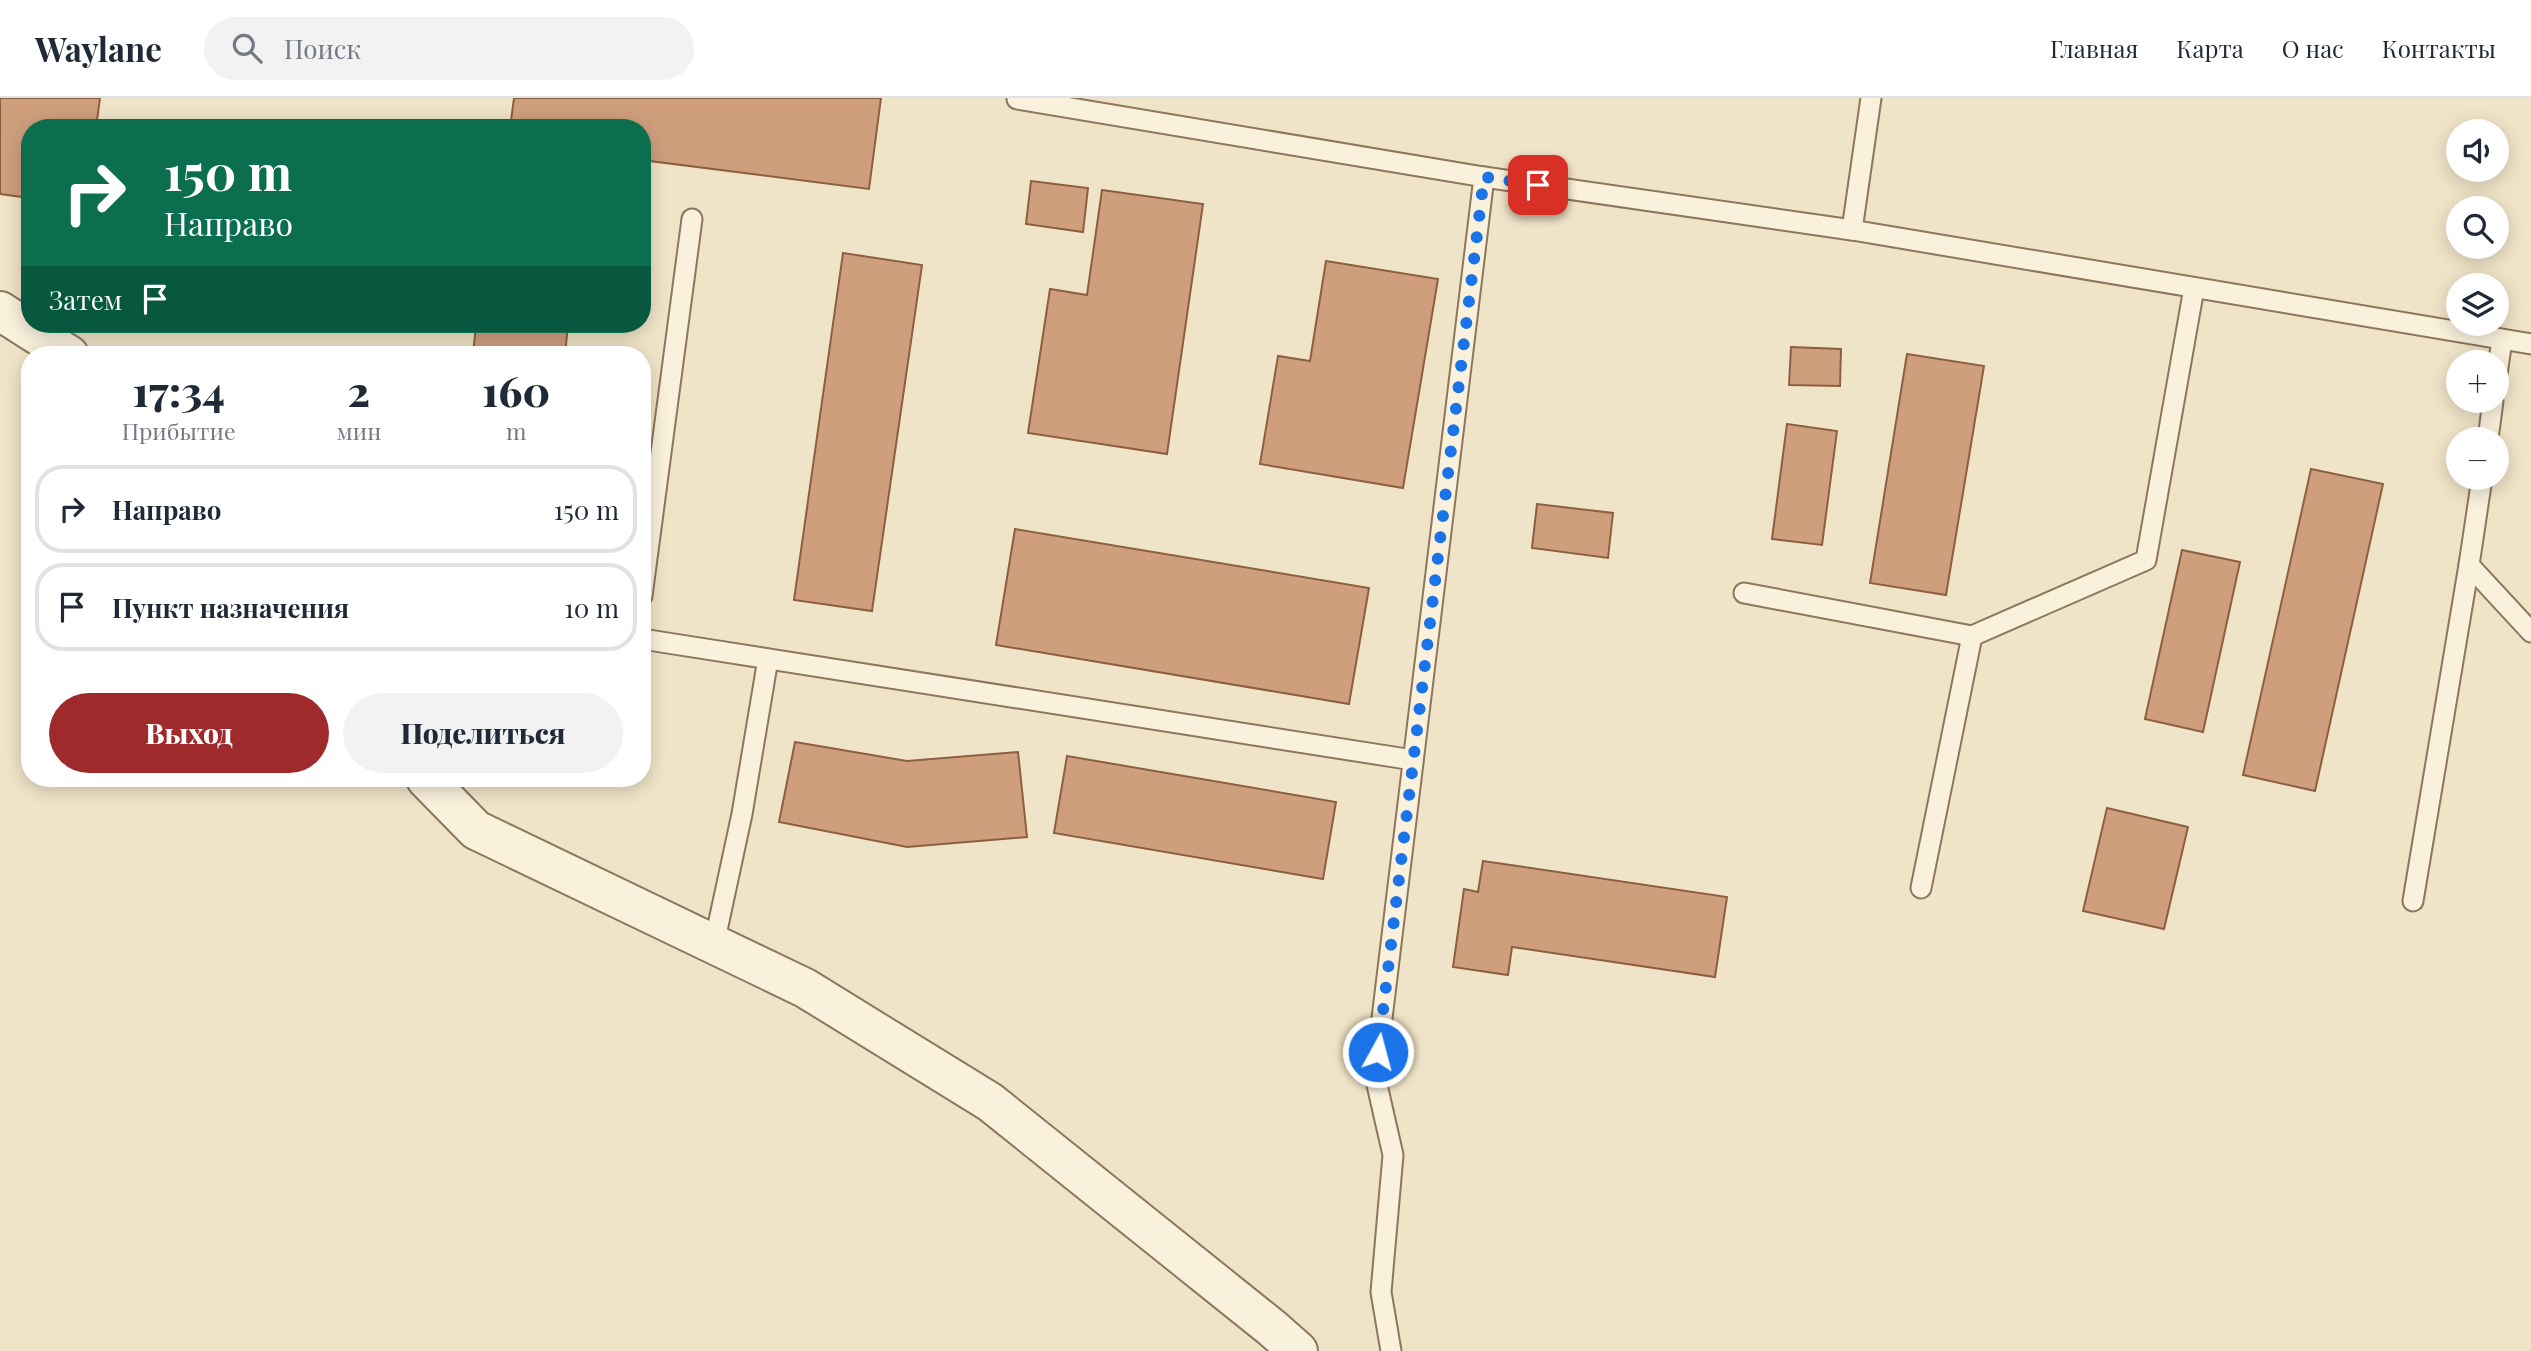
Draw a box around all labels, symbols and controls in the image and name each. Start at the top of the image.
search box [204,17,694,80]
text: Waylane [35,26,162,70]
icon: search [228,29,266,67]
text: Поиск [284,31,361,66]
text: Главная [2050,32,2138,64]
text: Карта [2176,32,2244,64]
text: О нас [2282,32,2344,64]
text: Контакты [2382,32,2496,64]
map controls [2446,119,2509,490]
button: sound [2446,119,2509,182]
text: 150 m [164,138,292,203]
icon: right [49,147,140,238]
pin [1508,155,1568,215]
icon: arrive [1519,166,1557,204]
button: search [2446,196,2509,259]
text: Направо [164,201,293,244]
button: layers [2446,273,2509,336]
icon: arrive [136,280,174,318]
text: Затем [49,282,122,317]
button: + [2446,350,2509,413]
text: 17:34 [133,362,225,418]
text: 2 [347,362,370,418]
text: 160 [482,362,550,418]
text: Прибытие [122,415,236,446]
text: мин [336,415,381,446]
text: m [506,415,526,446]
button: − [2446,427,2509,490]
icon: right [53,490,91,528]
text: Направо [112,492,221,527]
text: 150 m [554,492,619,527]
icon: arrive [53,588,91,626]
text: Пункт назначения [112,590,349,625]
text: 10 m [564,590,619,625]
button: Выход [49,693,329,773]
button: Поделиться [343,693,623,773]
position arrow [1341,1015,1415,1089]

